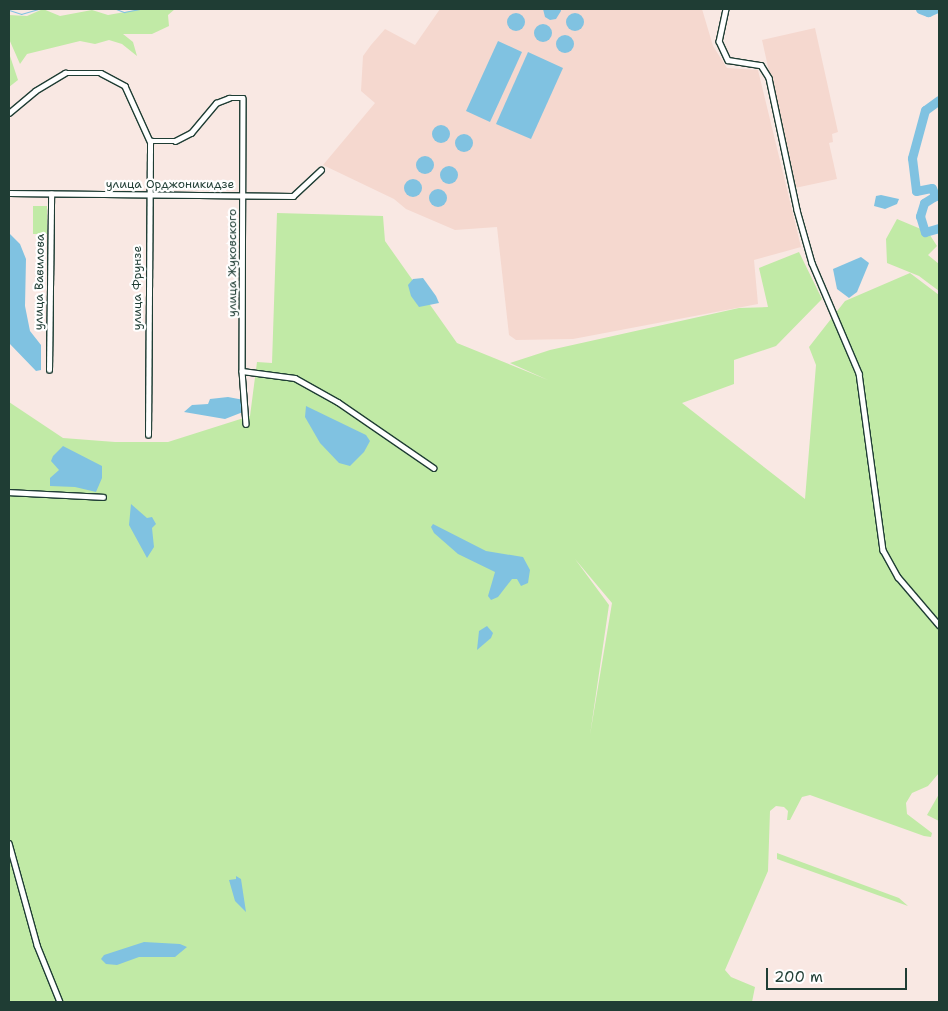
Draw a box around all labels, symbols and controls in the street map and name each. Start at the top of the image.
street label: улица Орджоникидзе [106,178,234,192]
street label: улица Жуковского [226,209,240,317]
street label: улица Вавилова [32,234,48,330]
street label: улица Фрунзе [131,246,145,330]
scale bar [768,958,909,990]
text: 200 m [774,967,823,987]

